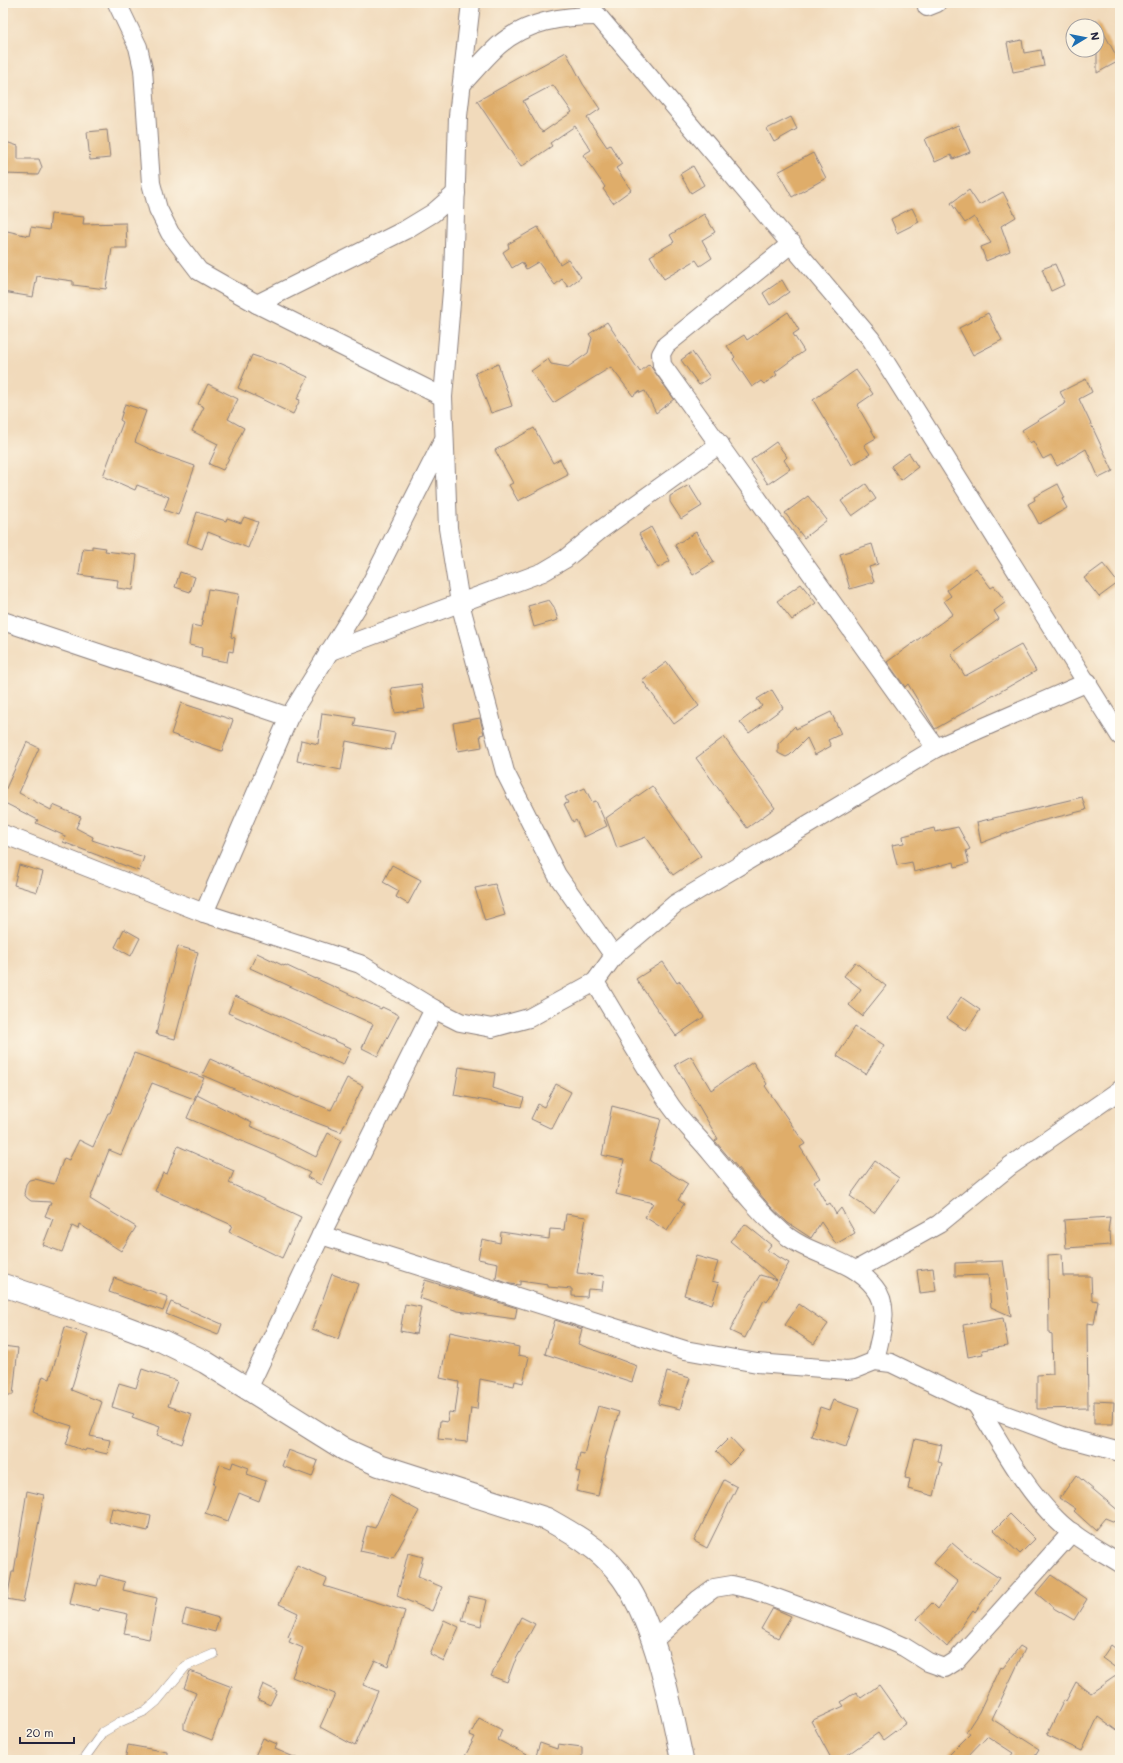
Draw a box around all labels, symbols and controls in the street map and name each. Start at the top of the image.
north arrow [1065,18,1105,58]
text: N [1087,31,1103,42]
scale bar [20,1719,74,1745]
text: 20 m [26,1724,54,1740]

